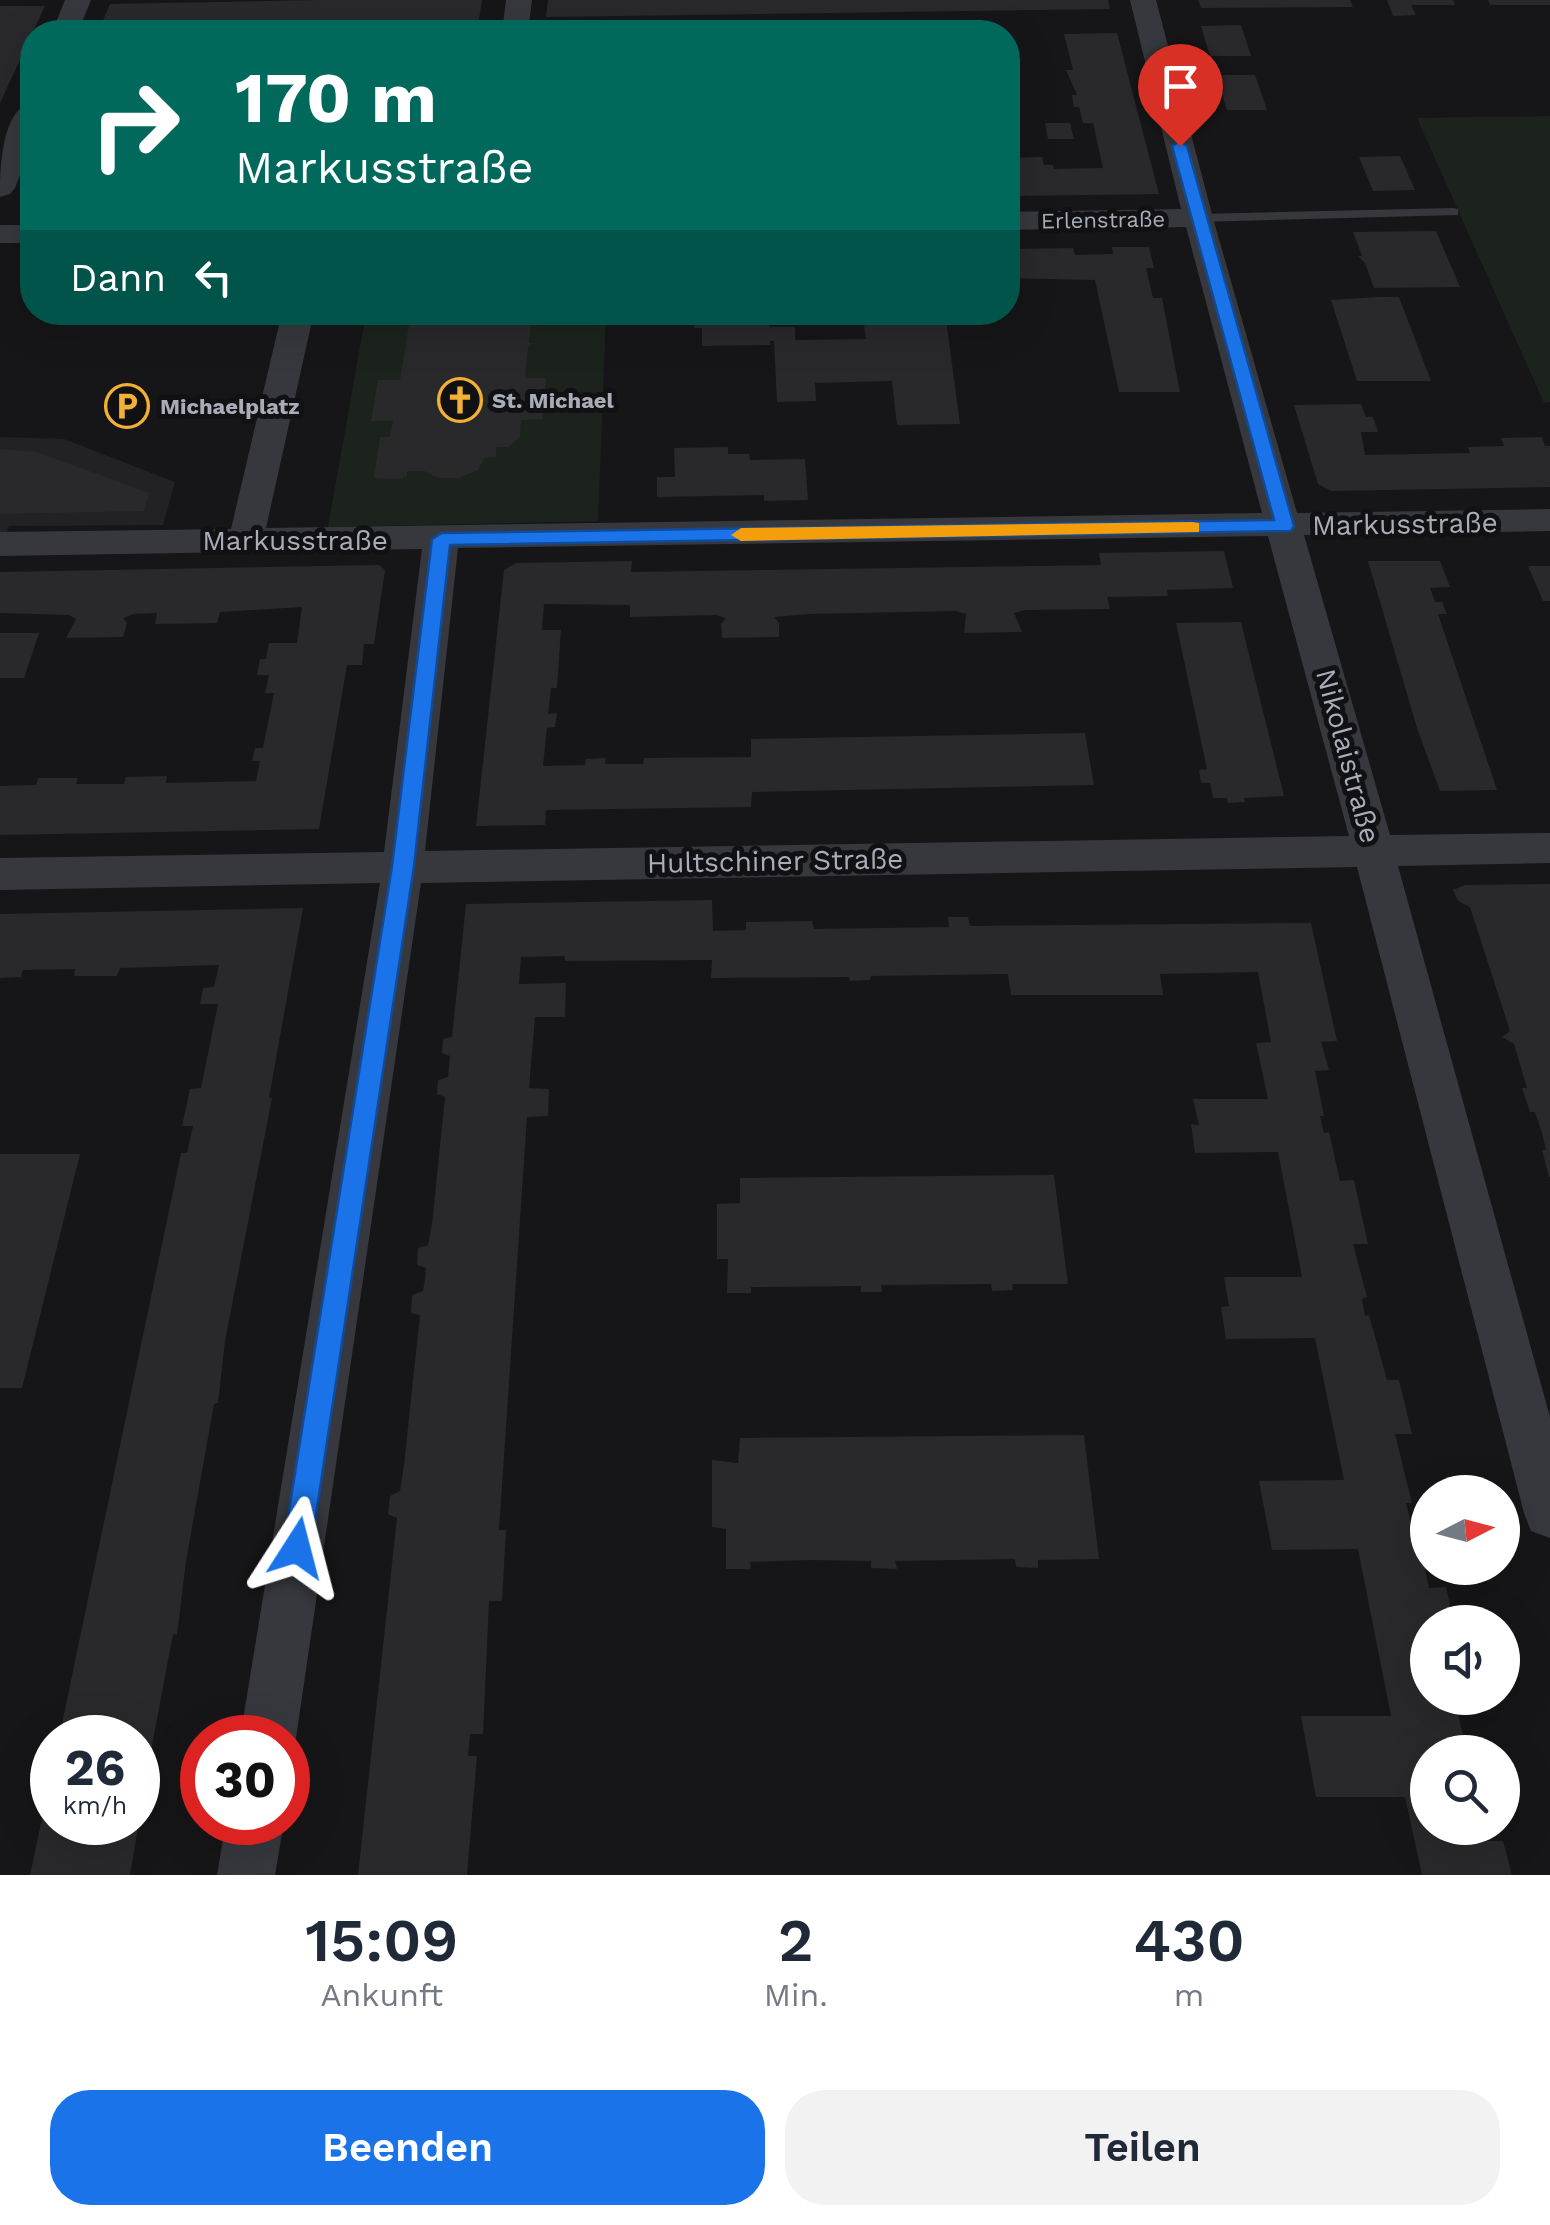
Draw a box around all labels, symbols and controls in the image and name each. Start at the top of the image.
pin [1138,44,1223,147]
text: 170 m [235,57,437,139]
icon: arrive [1153,59,1208,114]
icon: right [70,60,200,190]
text: Markusstraße [235,141,534,194]
street label: Erlenstraße [1041,206,1165,234]
icon: left [186,250,241,305]
text: Dann [70,256,166,300]
church icon: St. Michael [437,377,483,423]
parking icon: Michaelplatz [104,383,150,429]
place label: St. Michael [492,388,615,413]
place label: Michaelplatz [160,394,300,419]
street label: Markusstraße [1312,506,1498,542]
street label: Markusstraße [202,524,388,557]
street label: Nikolaistraße [1309,665,1387,847]
street label: Hultschiner Straße [647,842,903,880]
north arrow [1410,1475,1520,1585]
map controls [1410,1475,1520,1845]
position arrow [245,1496,349,1600]
button: sound [1410,1605,1520,1715]
speed limit sign: 30 [180,1715,310,1845]
button: search [1410,1735,1520,1845]
text: 26 [65,1738,125,1797]
text: km/h [63,1791,127,1820]
text: 15:09 [305,1905,458,1976]
text: 2 [778,1905,814,1976]
text: 430 [1133,1905,1245,1976]
text: Ankunft [320,1976,443,2014]
text: Min. [764,1976,828,2014]
text: m [1174,1976,1204,2014]
button: Beenden [50,2090,765,2205]
button: Teilen [785,2090,1500,2205]

